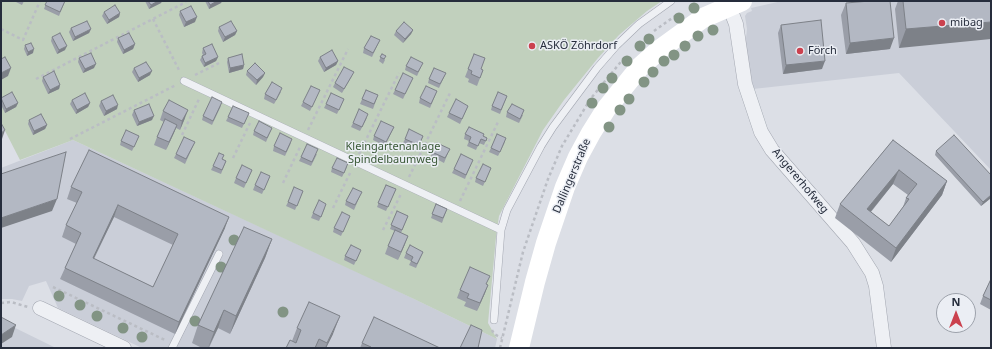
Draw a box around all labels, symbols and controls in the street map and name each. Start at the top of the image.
place label: mibag [950,16,983,30]
marker: mibag [937,18,947,28]
place label: ASKÖ Zöhrdorf [540,39,617,53]
marker: ASKÖ Zöhrdorf [527,41,537,51]
place label: Förch [808,44,837,58]
marker: Förch [795,46,805,56]
street label: Dallingerstraße [550,137,594,215]
park label: Kleingartenanlage Spindelbaumweg [346,140,440,166]
street label: Angererhofweg [769,146,831,216]
north arrow [936,293,976,333]
text: N [952,294,960,309]

